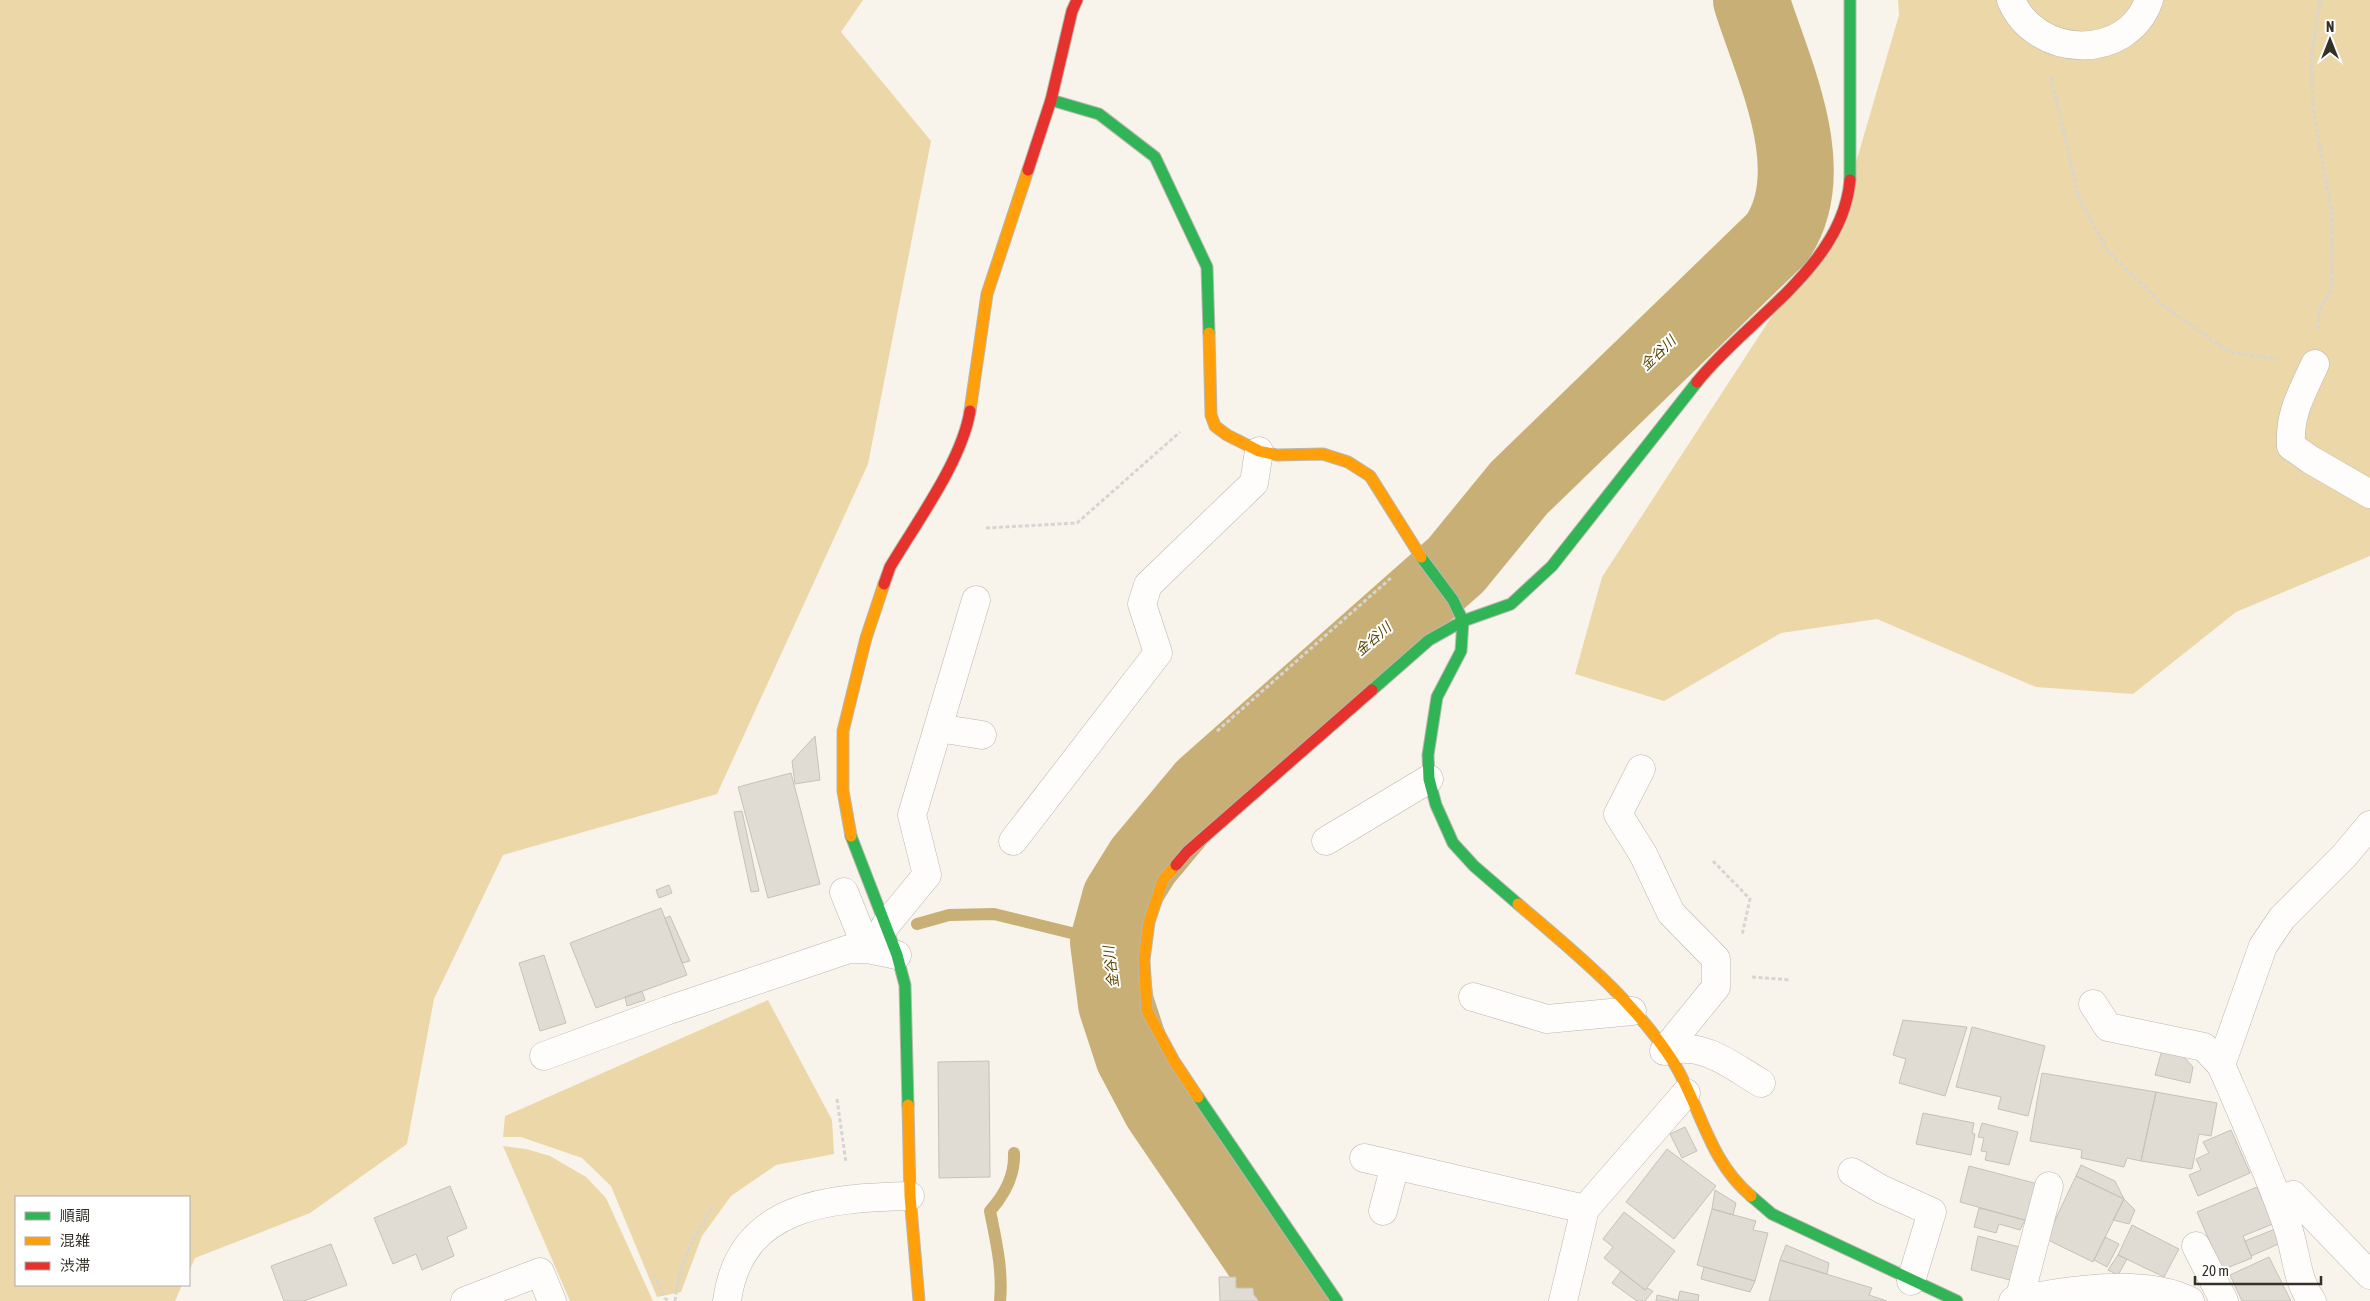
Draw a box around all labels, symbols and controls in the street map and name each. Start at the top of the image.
north arrow [2305,15,2355,65]
text: N [2326,19,2334,35]
water label: 金谷川 [1637,331,1680,373]
water label: 金谷川 [1352,618,1396,659]
water label: 金谷川 [1100,943,1121,989]
legend [15,1196,190,1286]
text: 順調 [60,1207,90,1224]
text: 混雑 [60,1232,90,1249]
scale bar [2195,1254,2321,1286]
text: 渋滞 [60,1257,90,1274]
text: 20 m [2202,1262,2229,1279]

